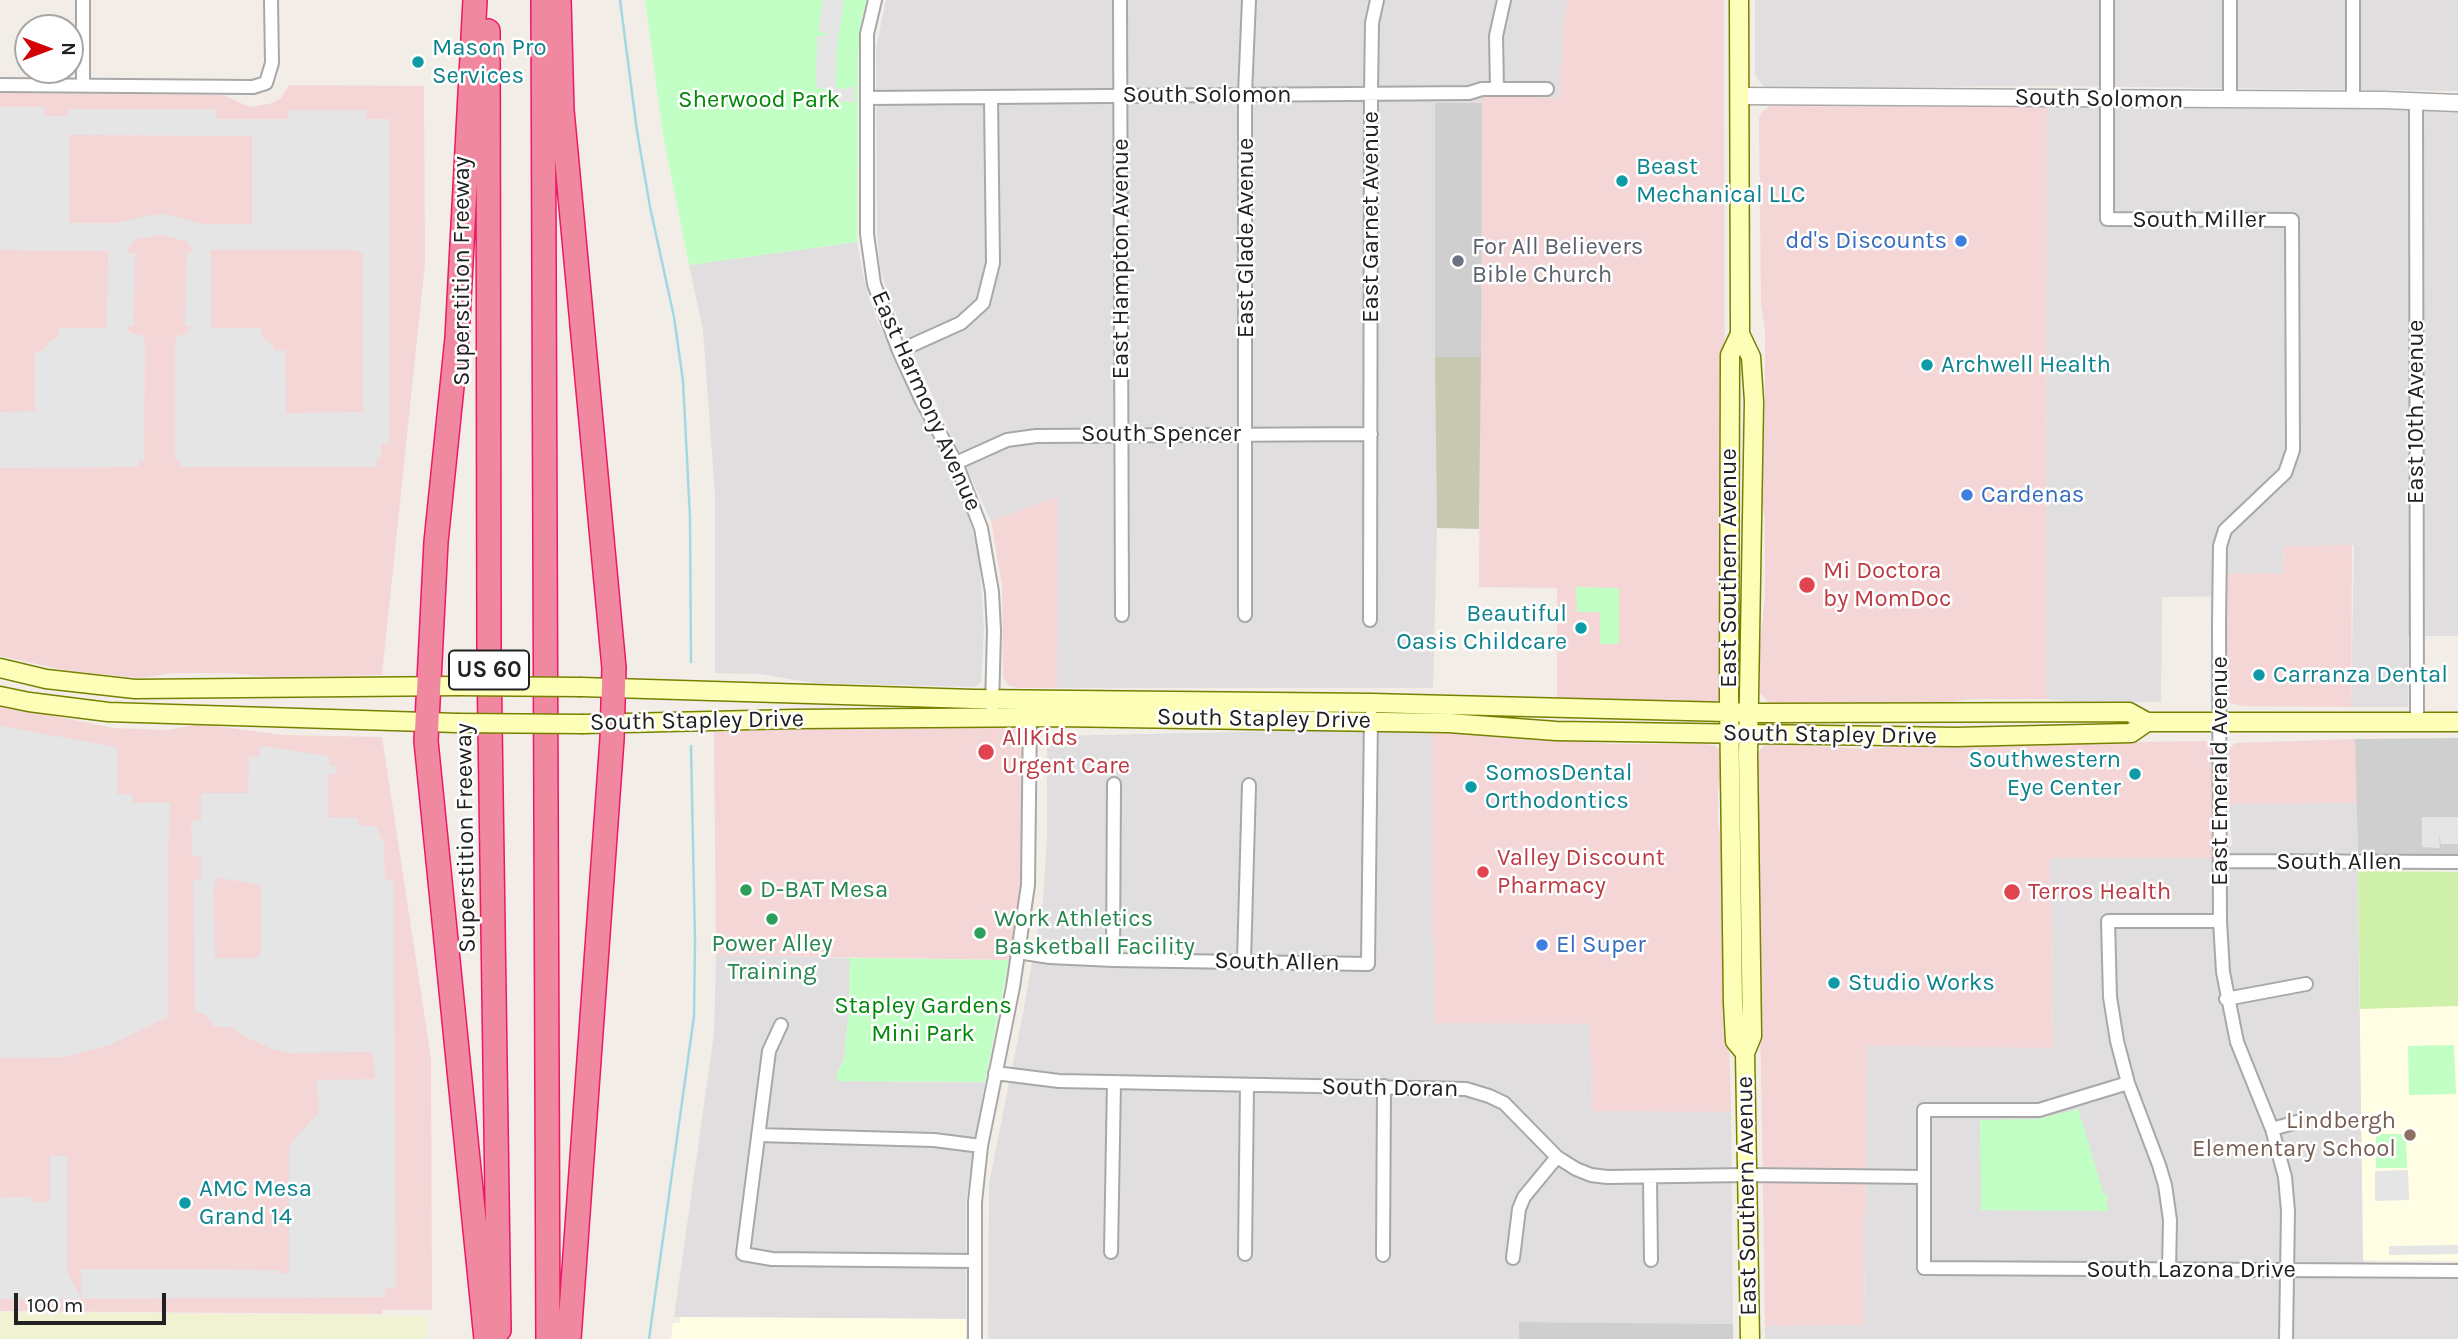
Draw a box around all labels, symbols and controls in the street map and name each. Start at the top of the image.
north arrow [14,14,84,84]
place label: Mason Pro Services [432,34,547,90]
text: N [57,42,79,56]
marker: Mason Pro Services [410,54,426,70]
street label: South Solomon [1123,81,1291,109]
street label: South Solomon [2014,83,2184,115]
park label: Sherwood Park [678,86,840,114]
street label: East Garnet Avenue [1357,111,1385,323]
street label: East Hampton Avenue [1107,138,1135,380]
street label: East Glade Avenue [1232,138,1260,338]
place label: Beast Mechanical LLC [1636,153,1806,209]
street label: Superstition Freeway [448,156,476,386]
marker: Beast Mechanical LLC [1614,173,1630,189]
street label: South Miller [2132,206,2266,234]
place label: dd's Discounts [1785,227,1947,255]
place label: For All Believers Bible Church [1472,233,1643,289]
marker: dd's Discounts [1953,233,1969,249]
marker: For All Believers Bible Church [1450,253,1466,269]
street label: East Harmony Avenue [864,286,988,516]
street label: East 10th Avenue [2402,320,2430,504]
place label: Archwell Health [1941,351,2111,379]
marker: Archwell Health [1919,357,1935,373]
street label: South Spencer [1081,420,1241,448]
street label: East Southern Avenue [1715,448,1743,688]
place label: Cardenas [1981,481,2084,509]
marker: Cardenas [1959,487,1975,503]
place label: Mi Doctora by MomDoc [1823,557,1951,613]
marker: Mi Doctora by MomDoc [1797,575,1817,595]
place label: Beautiful Oasis Childcare [1396,600,1567,656]
marker: Beautiful Oasis Childcare [1573,620,1589,636]
road number: US 60 [449,650,529,690]
street label: East Emerald Avenue [2206,656,2234,886]
place label: Carranza Dental [2273,661,2448,689]
marker: Carranza Dental [2251,667,2267,683]
street label: South Stapley Drive [1157,703,1371,735]
street label: South Stapley Drive [590,705,804,737]
street label: South Stapley Drive [1723,719,1937,751]
street label: Superstition Freeway [450,723,482,953]
place label: AllKids Urgent Care [1002,724,1130,780]
marker: AllKids Urgent Care [976,742,996,762]
place label: Southwestern Eye Center [1969,746,2121,802]
place label: SomosDental Orthodontics [1485,759,1632,815]
marker: Southwestern Eye Center [2127,766,2143,782]
marker: SomosDental Orthodontics [1463,779,1479,795]
place label: Valley Discount Pharmacy [1497,844,1665,900]
street label: South Allen [2276,848,2402,876]
marker: Valley Discount Pharmacy [1475,864,1491,880]
place label: D-BAT Mesa [760,876,888,904]
place label: Terros Health [2028,878,2171,906]
marker: D-BAT Mesa [738,882,754,898]
marker: Terros Health [2002,882,2022,902]
place label: Work Athletics Basketball Facility [994,905,1195,961]
marker: Power Alley Training [764,911,780,927]
marker: Work Athletics Basketball Facility [972,925,988,941]
place label: Power Alley Training [711,930,833,986]
place label: El Super [1556,931,1646,959]
marker: El Super [1534,937,1550,953]
street label: South Allen [1214,947,1340,977]
place label: Studio Works [1848,969,1995,997]
marker: Studio Works [1826,975,1842,991]
park label: Stapley Gardens Mini Park [834,992,1012,1048]
street label: South Doran [1321,1072,1459,1104]
street label: East Southern Avenue [1731,1076,1763,1316]
place label: Lindbergh Elementary School [2192,1107,2396,1163]
marker: Lindbergh Elementary School [2402,1127,2418,1143]
place label: AMC Mesa Grand 14 [199,1175,312,1231]
marker: AMC Mesa Grand 14 [177,1195,193,1211]
street label: South Lazona Drive [2086,1256,2296,1284]
scale bar [18,1280,170,1324]
text: 100 m [27,1293,84,1317]

